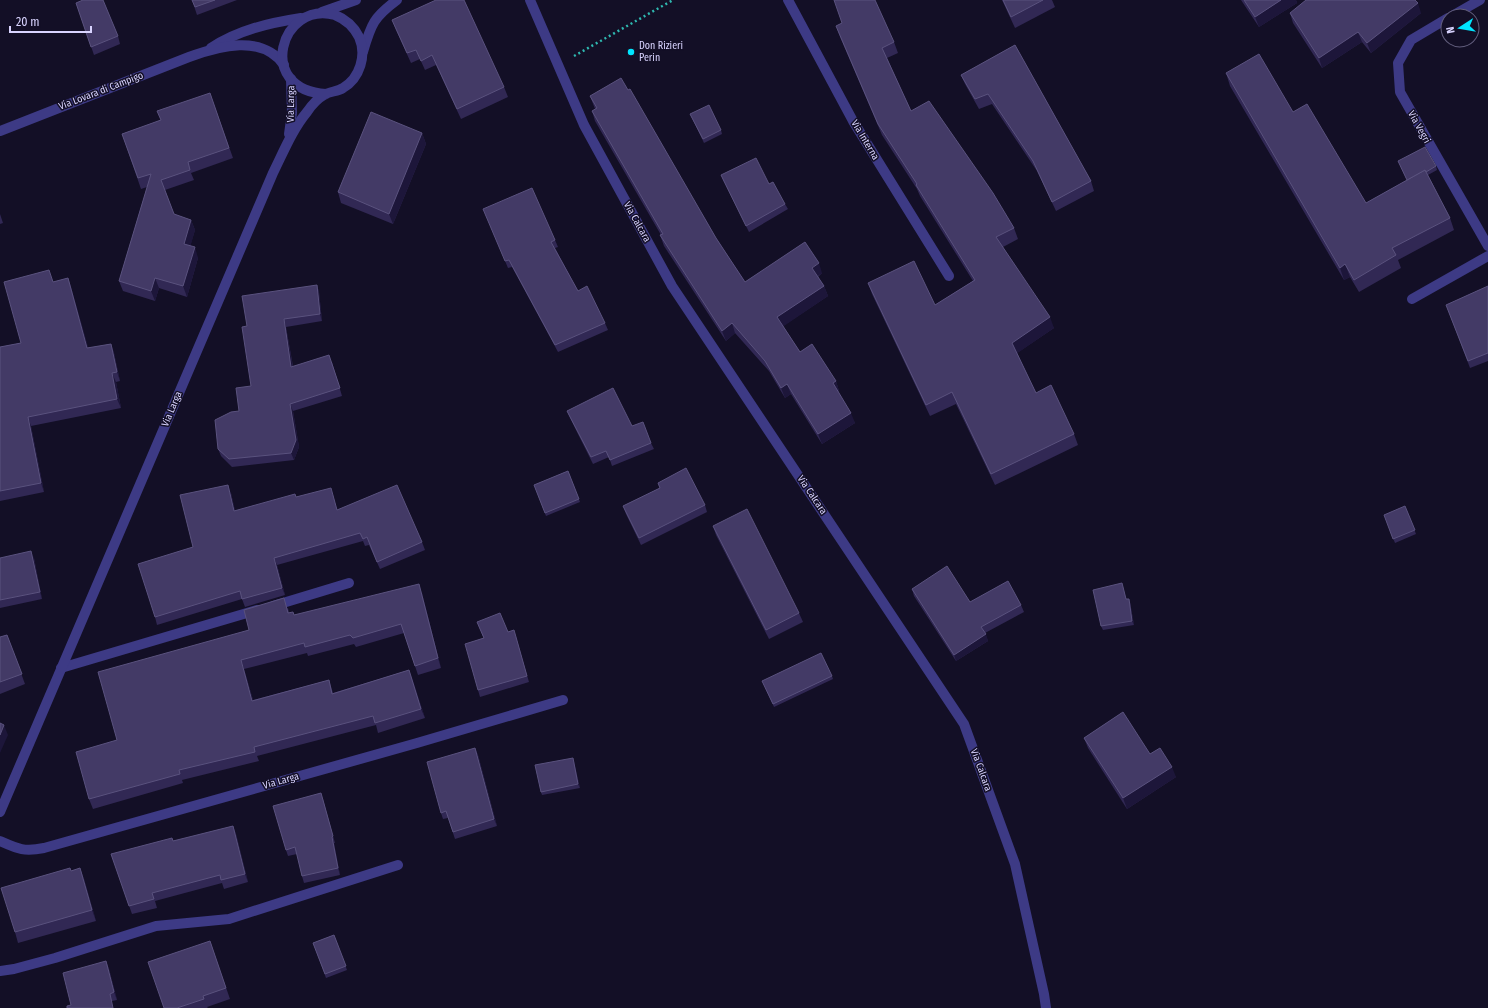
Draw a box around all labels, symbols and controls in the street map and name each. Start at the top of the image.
scale bar [10,8,91,34]
north arrow [1440,8,1480,48]
text: 20 m [16,15,40,29]
text: N [1444,25,1458,35]
place label: Don Rizieri Perin [639,40,683,64]
marker: Don Rizieri Perin [626,47,636,57]
street label: Via Lovara di Campigo [57,69,145,113]
street label: Via Larga [285,85,297,123]
street label: Via Vegri [1405,109,1433,145]
street label: Via Interna [848,118,882,162]
street label: Via Calcara [621,200,653,244]
street label: Via Larga [159,390,185,428]
street label: Via Calcara [795,473,829,517]
street label: Via Calcara [968,747,994,793]
street label: Via Larga [262,770,300,792]

